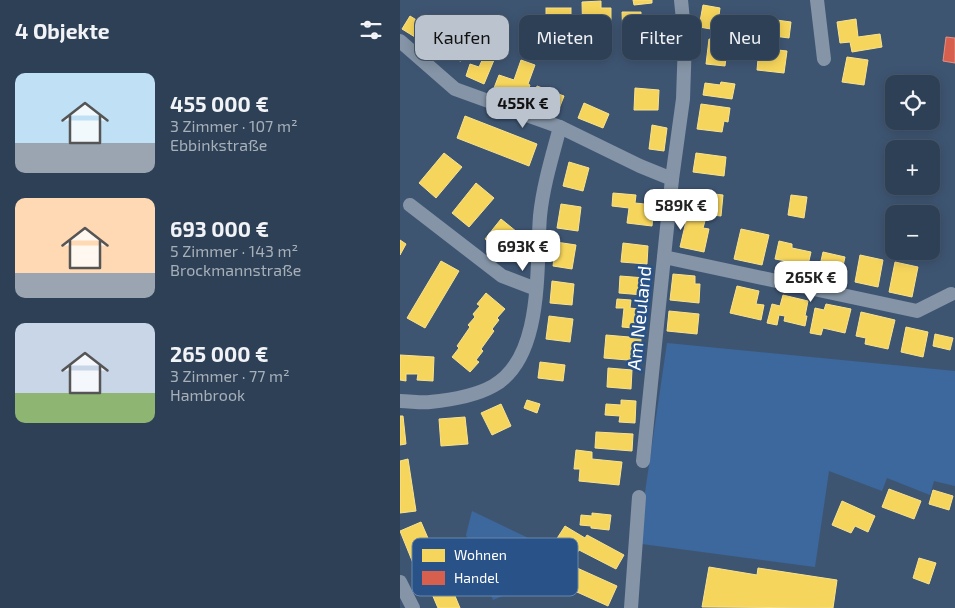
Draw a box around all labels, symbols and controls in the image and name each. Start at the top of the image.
chip: Kaufen [415,15,509,60]
chip: Mieten [519,15,612,60]
chip: Filter [622,15,701,60]
chip: Neu [711,15,779,60]
icon: filters [357,16,385,44]
text: 4 Objekte [15,18,110,43]
map controls [885,75,940,260]
button: locate [885,75,940,130]
pin: 455K € [482,86,564,129]
text: 455 000 € [170,91,269,116]
icon: home [55,93,115,153]
text: 455K € [497,93,549,112]
text: 3 Zimmer · 107 m² [170,116,298,135]
text: Ebbinkstraße [170,135,267,154]
button: + [885,140,940,195]
pin: 589K € [640,188,722,231]
text: 589K € [655,195,707,214]
button: − [885,205,940,260]
text: 693 000 € [170,216,269,241]
icon: home [55,218,115,278]
pin: 693K € [482,230,564,272]
text: 693K € [497,236,549,255]
text: 5 Zimmer · 143 m² [170,241,298,260]
text: Brockmannstraße [170,260,301,279]
pin: 265K € [770,260,852,303]
street label: Am Neuland [622,264,655,371]
text: 265K € [785,267,837,286]
text: 265 000 € [170,341,269,366]
icon: home [55,343,115,403]
text: 3 Zimmer · 77 m² [170,366,290,385]
text: Hambrook [170,385,245,404]
legend [412,538,578,596]
text: Wohnen [454,546,507,563]
text: Handel [454,569,500,586]

